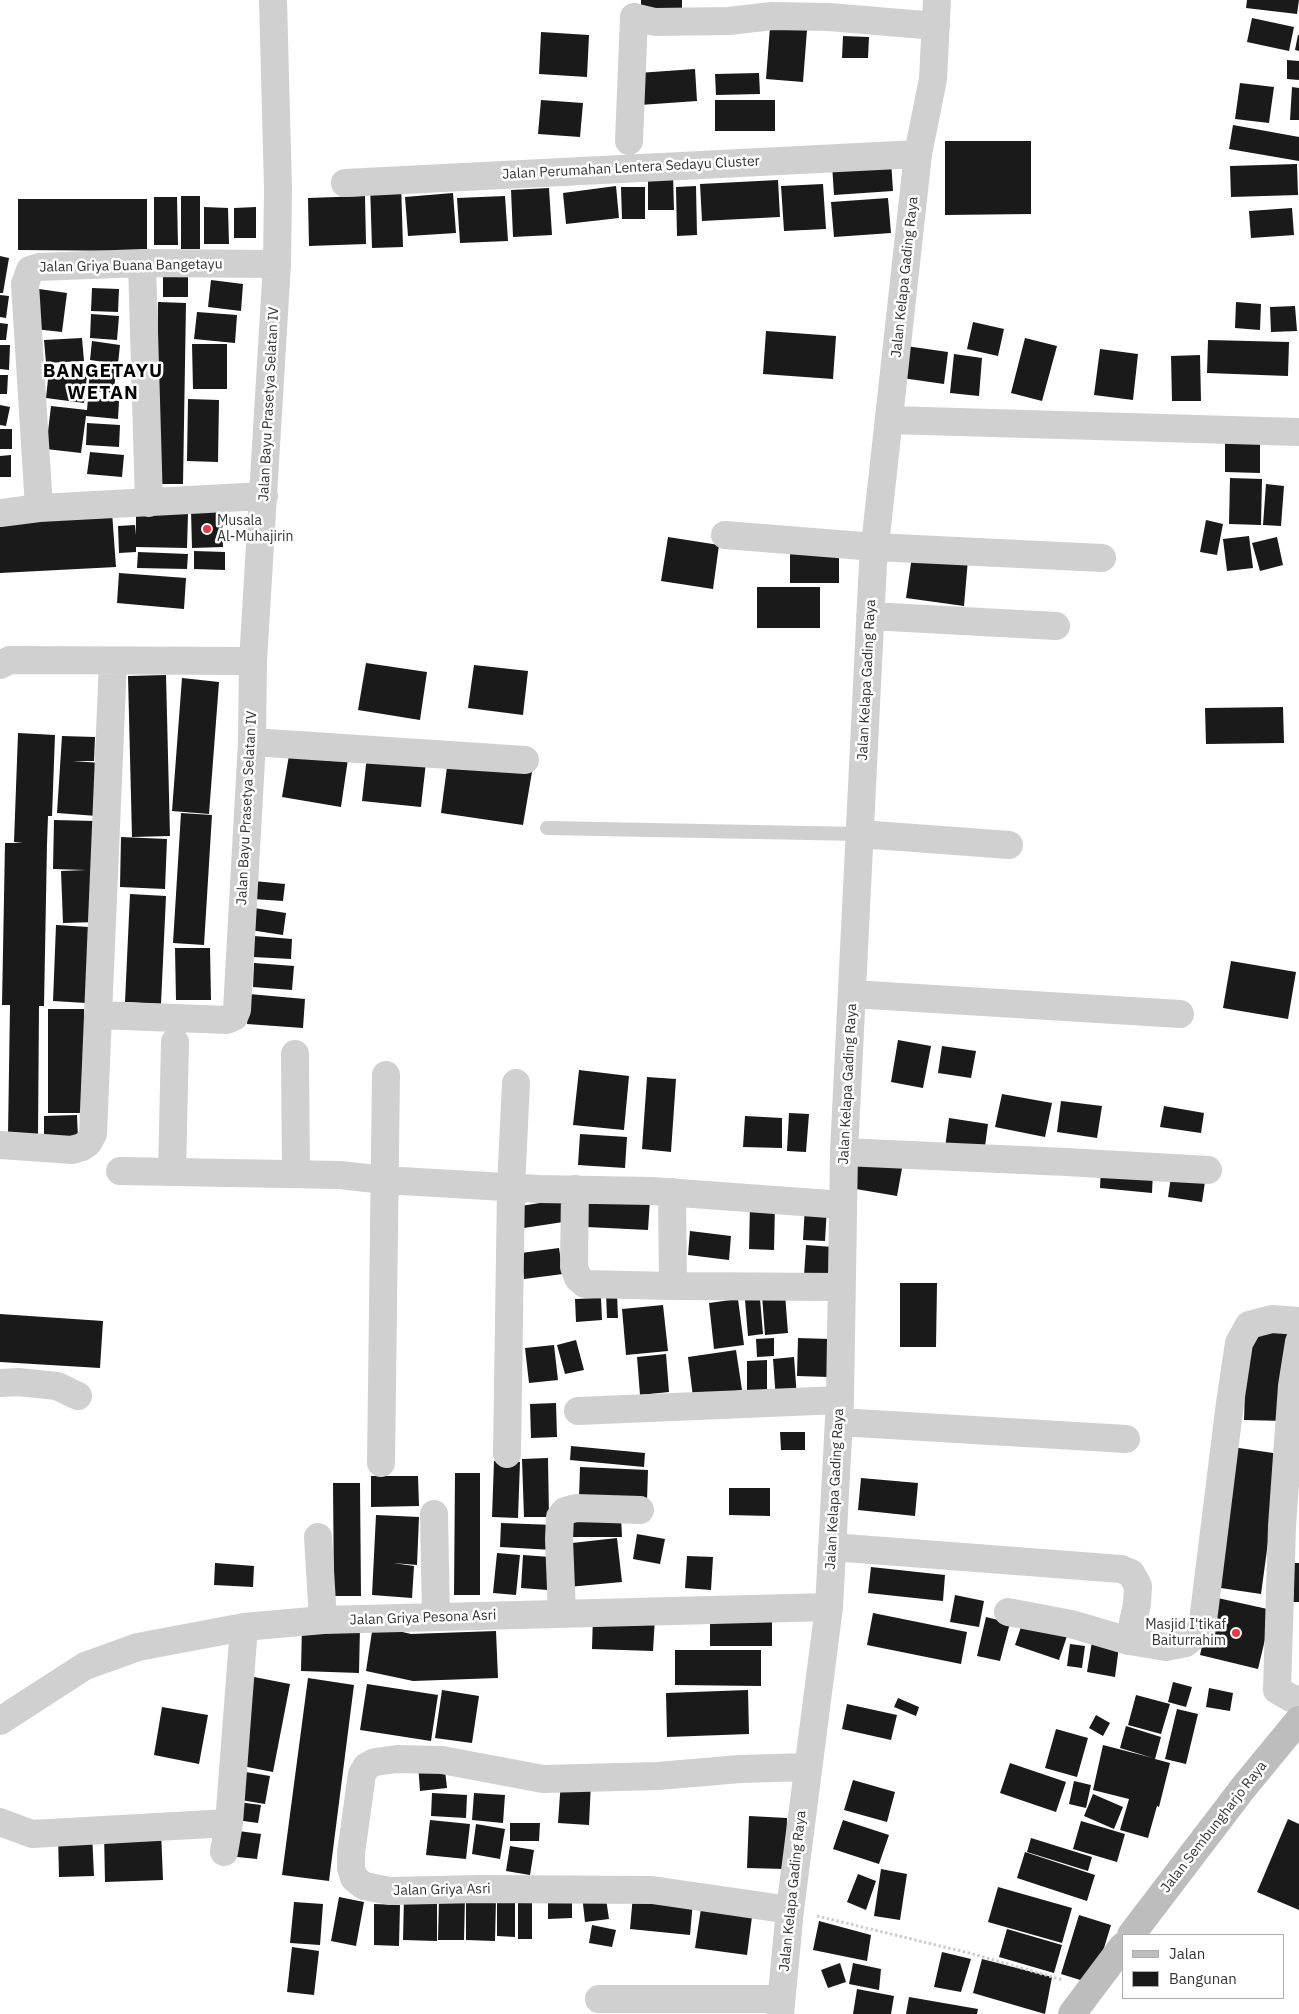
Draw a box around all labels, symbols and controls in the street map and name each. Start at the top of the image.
street label: Jalan Perumahan Lentera Sedayu Cluster [502,153,760,183]
street label: Jalan Kelapa Gading Raya [888,196,922,358]
street label: Jalan Griya Buana Bangetayu [39,256,223,276]
street label: Jalan Bayu Prasetya Selatan IV [256,306,282,502]
district label: BANGETAYU WETAN [42,361,164,405]
place label: Musala Al-Muhajirin [217,513,294,546]
marker: Musala Al-Muhajirin [201,523,213,535]
street label: Jalan Kelapa Gading Raya [854,599,880,761]
street label: Jalan Bayu Prasetya Selatan IV [234,710,260,906]
street label: Jalan Kelapa Gading Raya [835,1003,861,1165]
street label: Jalan Kelapa Gading Raya [822,1408,848,1570]
street label: Jalan Griya Pesona Asri [349,1607,497,1629]
place label: Masjid I'tikaf Baiturrahim [1145,1617,1226,1650]
marker: Masjid I'tikaf Baiturrahim [1230,1627,1242,1639]
street label: Jalan Sembungharjo Raya [1157,1758,1271,1896]
street label: Jalan Kelapa Gading Raya [776,1810,810,1972]
street label: Jalan Griya Asri [393,1881,491,1899]
legend [1122,1934,1284,1999]
text: Jalan [1169,1944,1205,1963]
text: Bangunan [1169,1969,1237,1988]

